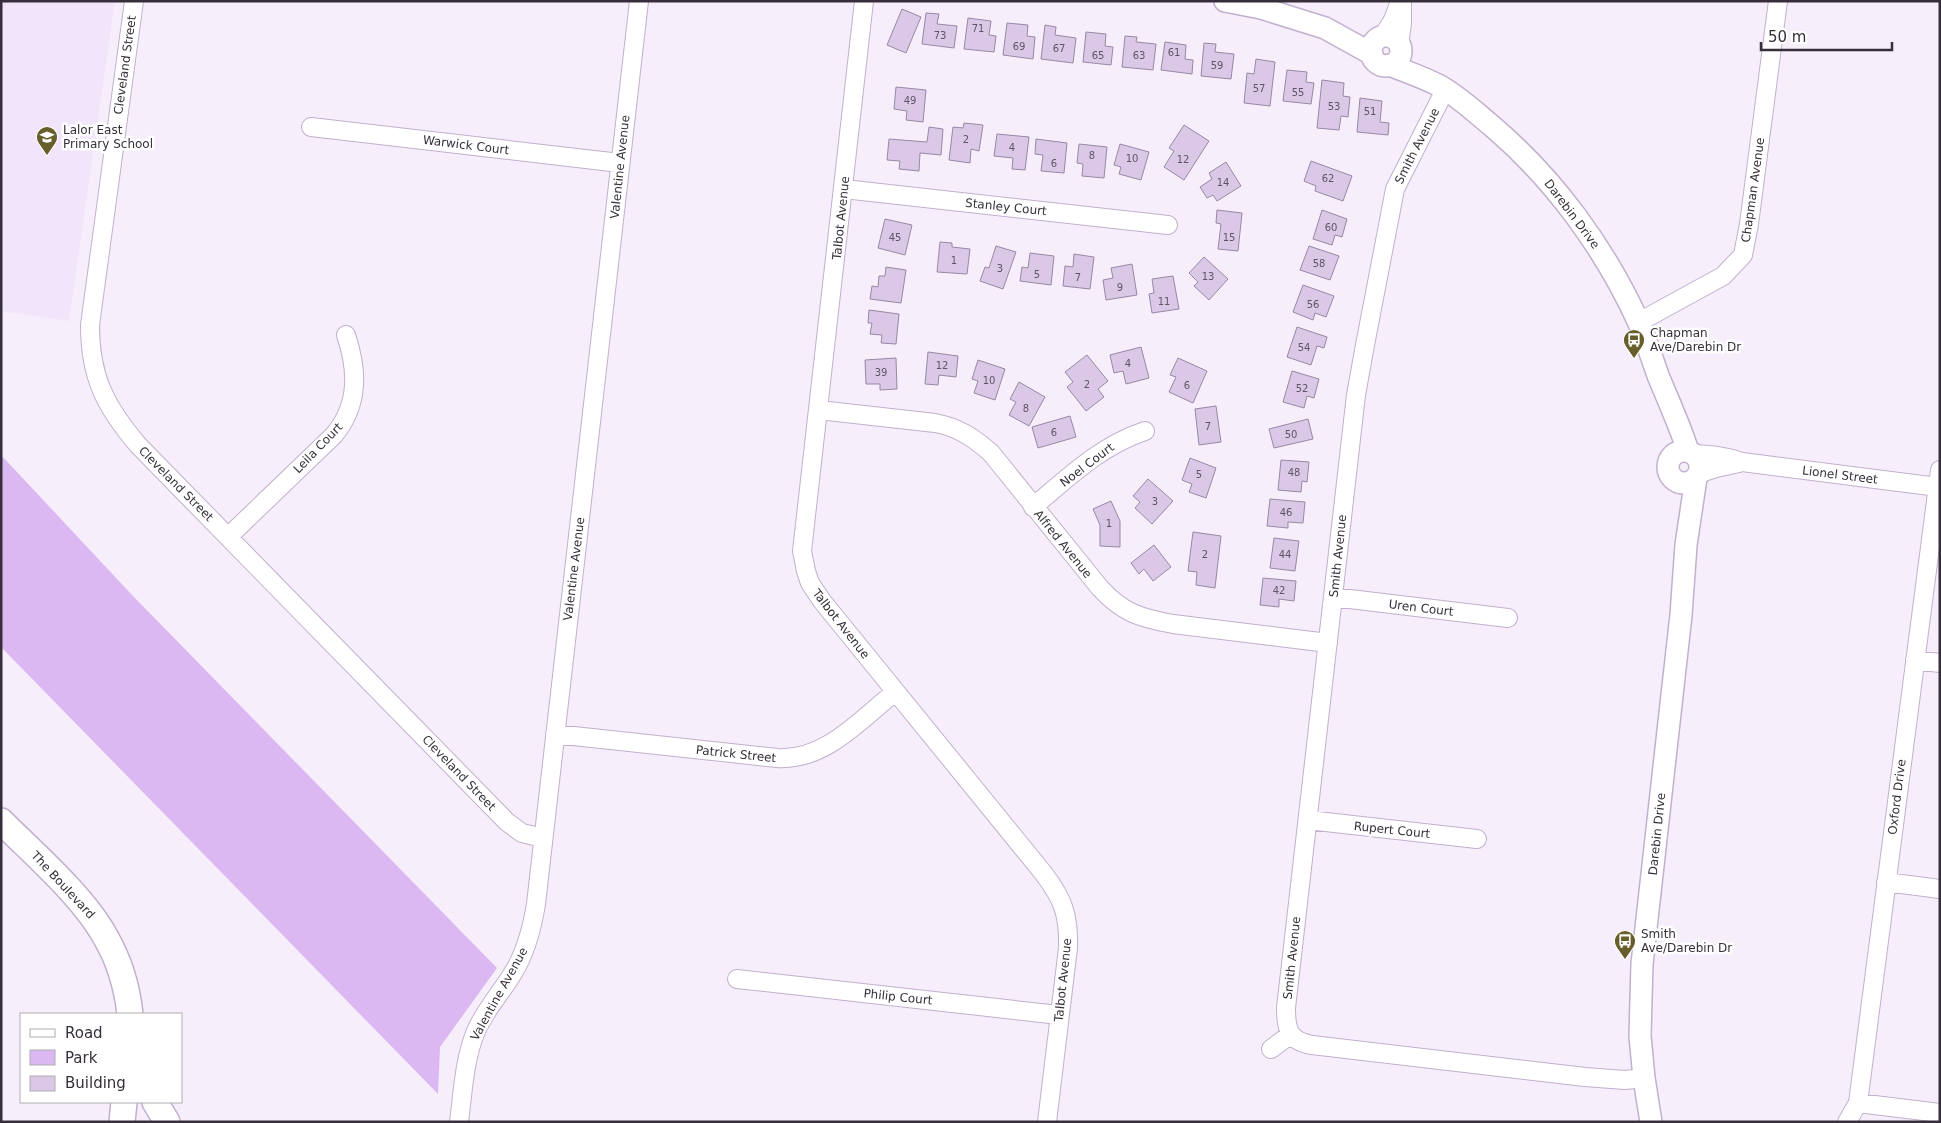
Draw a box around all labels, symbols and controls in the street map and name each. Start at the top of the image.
street label: Cleveland Street [111,14,139,115]
scale bar [1761,20,1892,52]
house number: 71 [972,23,984,34]
text: 50 m [1768,28,1806,46]
house number: 73 [934,30,946,41]
house number: 69 [1013,41,1025,52]
house number: 67 [1053,43,1065,54]
house number: 61 [1168,47,1180,58]
house number: 65 [1092,50,1104,61]
house number: 63 [1133,50,1145,61]
house number: 59 [1211,60,1223,71]
house number: 57 [1253,83,1265,94]
house number: 55 [1292,87,1304,98]
house number: 49 [904,95,916,106]
house number: 53 [1328,101,1340,112]
house number: 51 [1364,106,1376,117]
street label: Smith Avenue [1392,106,1442,186]
street label: Valentine Avenue [608,114,632,220]
place label: Lalor East Primary School [63,123,153,151]
school or university icon: Lalor East Primary School [35,125,59,156]
street label: Warwick Court [422,133,510,157]
house number: 2 [963,134,969,145]
street label: Chapman Avenue [1739,137,1767,243]
house number: 4 [1009,142,1015,153]
house number: 8 [1089,150,1095,161]
house number: 10 [1126,153,1138,164]
house number: 12 [1177,154,1189,165]
house number: 6 [1051,158,1057,169]
house number: 62 [1322,173,1334,184]
street label: Talbot Avenue [830,175,852,262]
house number: 14 [1217,177,1229,188]
street label: Darebin Drive [1541,177,1603,251]
street label: Stanley Court [965,196,1048,218]
house number: 60 [1325,222,1337,233]
house number: 45 [889,232,901,243]
house number: 15 [1223,232,1235,243]
house number: 1 [951,255,957,266]
house number: 58 [1313,258,1325,269]
house number: 3 [997,263,1003,274]
house number: 5 [1034,269,1040,280]
house number: 13 [1202,271,1214,282]
house number: 7 [1075,272,1081,283]
house number: 9 [1117,282,1123,293]
house number: 11 [1158,296,1170,307]
house number: 56 [1307,299,1319,310]
place label: Chapman Ave/Darebin Dr [1650,326,1741,354]
bus stop icon: Chapman Ave/Darebin Dr [1622,328,1646,359]
house number: 54 [1298,342,1310,353]
house number: 4 [1125,358,1131,369]
house number: 12 [936,360,948,371]
house number: 39 [875,367,887,378]
house number: 10 [983,375,995,386]
house number: 2 [1084,379,1090,390]
house number: 6 [1184,380,1190,391]
house number: 52 [1296,383,1308,394]
house number: 8 [1023,403,1029,414]
street label: Leila Court [291,420,346,476]
house number: 7 [1205,421,1211,432]
house number: 6 [1051,427,1057,438]
house number: 50 [1285,429,1297,440]
street label: Noel Court [1057,440,1117,490]
street label: Cleveland Street [136,444,216,524]
street label: Lionel Street [1801,463,1879,487]
house number: 48 [1288,467,1300,478]
house number: 5 [1196,469,1202,480]
house number: 3 [1152,496,1158,507]
street label: Alfred Avenue [1031,507,1095,581]
house number: 46 [1280,507,1292,518]
street label: Smith Avenue [1327,514,1349,598]
street label: Valentine Avenue [561,516,587,622]
house number: 1 [1106,518,1112,529]
house number: 2 [1202,549,1208,560]
house number: 44 [1279,549,1291,560]
house number: 42 [1273,585,1285,596]
street label: Talbot Avenue [809,586,872,661]
street label: Uren Court [1388,597,1455,619]
street label: Cleveland Street [419,732,499,814]
street label: Patrick Street [695,743,777,765]
street label: Oxford Drive [1885,758,1909,836]
street label: Darebin Drive [1646,792,1668,876]
street label: Rupert Court [1353,819,1431,841]
street label: The Boulevard [28,848,98,922]
street label: Smith Avenue [1281,916,1303,1000]
place label: Smith Ave/Darebin Dr [1641,927,1732,955]
bus stop icon: Smith Ave/Darebin Dr [1613,929,1637,960]
street label: Talbot Avenue [1052,937,1074,1024]
street label: Valentine Avenue [468,945,530,1043]
street label: Philip Court [863,986,933,1008]
legend [20,1013,182,1103]
text: Road [65,1024,103,1042]
text: Park [65,1049,98,1067]
text: Building [65,1074,126,1092]

